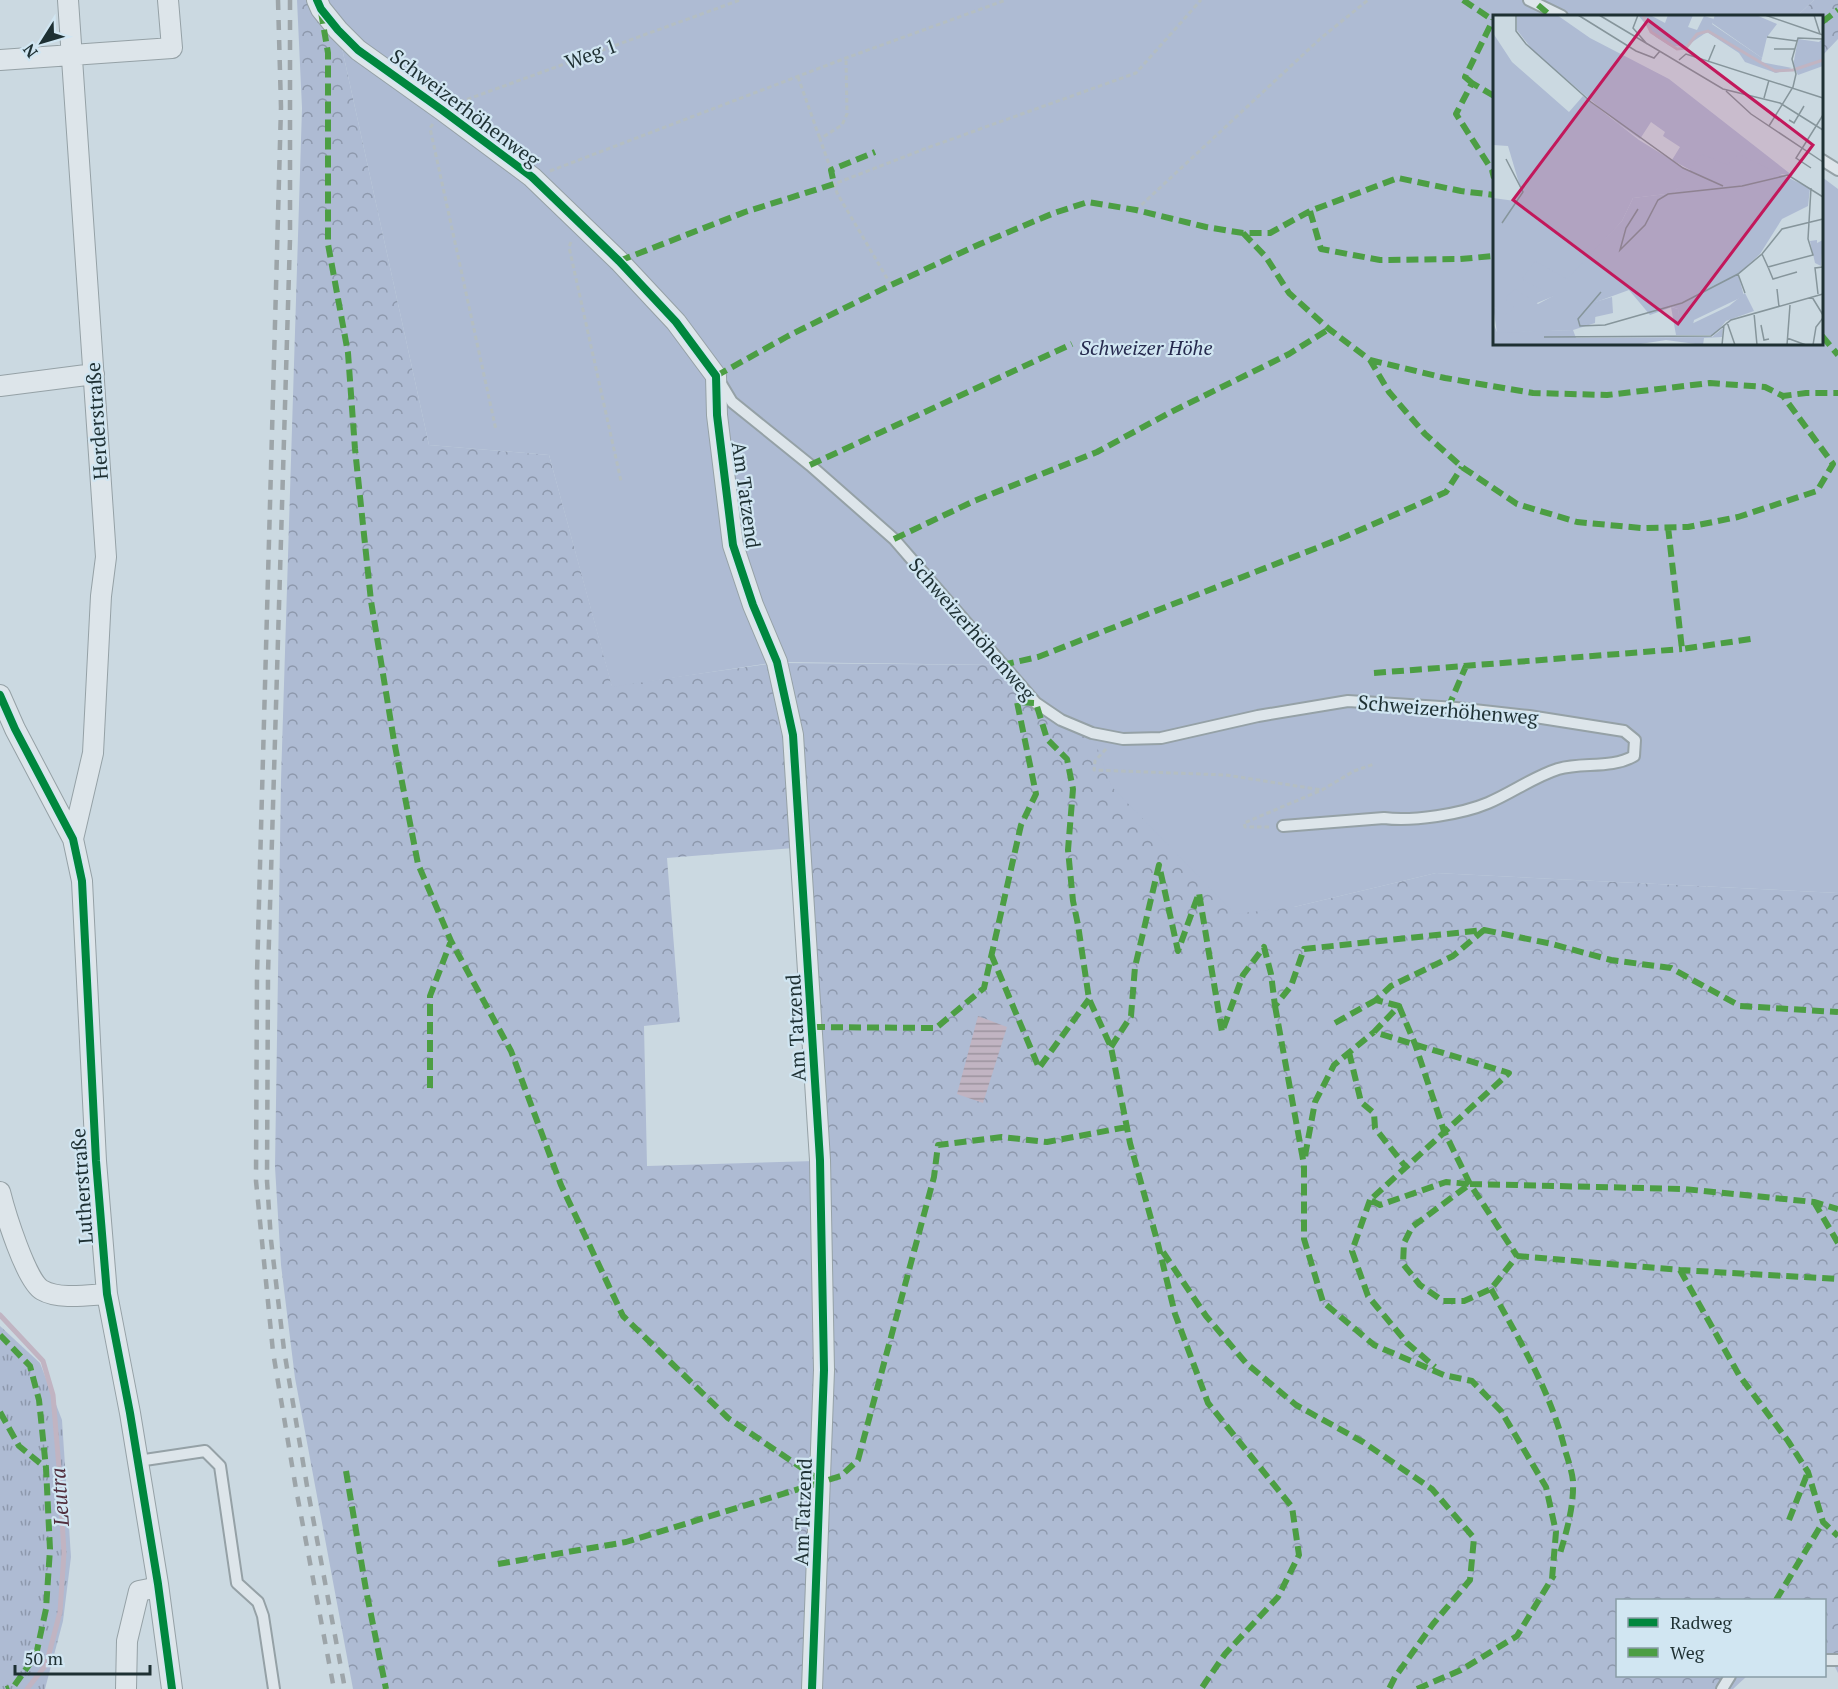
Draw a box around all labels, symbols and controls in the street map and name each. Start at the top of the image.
north arrow [12,12,72,72]
inset map [1493,15,1823,345]
street label: Weg 1 [561,32,621,75]
text: N [18,40,42,62]
street label: Schweizerhöhenweg [385,42,546,173]
park label: Schweizer Höhe [1079,334,1213,361]
street label: Herderstraße [79,361,114,481]
street label: Am Tatzend [726,440,767,550]
street label: Schweizerhöhenweg [903,552,1042,706]
street label: Schweizerhöhenweg [1357,688,1540,731]
street label: Am Tatzend [779,974,812,1082]
street label: Lutherstraße [64,1127,99,1245]
street label: Am Tatzend [787,1458,818,1566]
water label: Leutra [43,1467,75,1528]
legend [1616,1599,1826,1677]
text: Radweg [1670,1610,1732,1634]
scale bar [15,1638,150,1676]
text: Weg [1670,1640,1705,1664]
text: 50 m [24,1646,64,1670]

